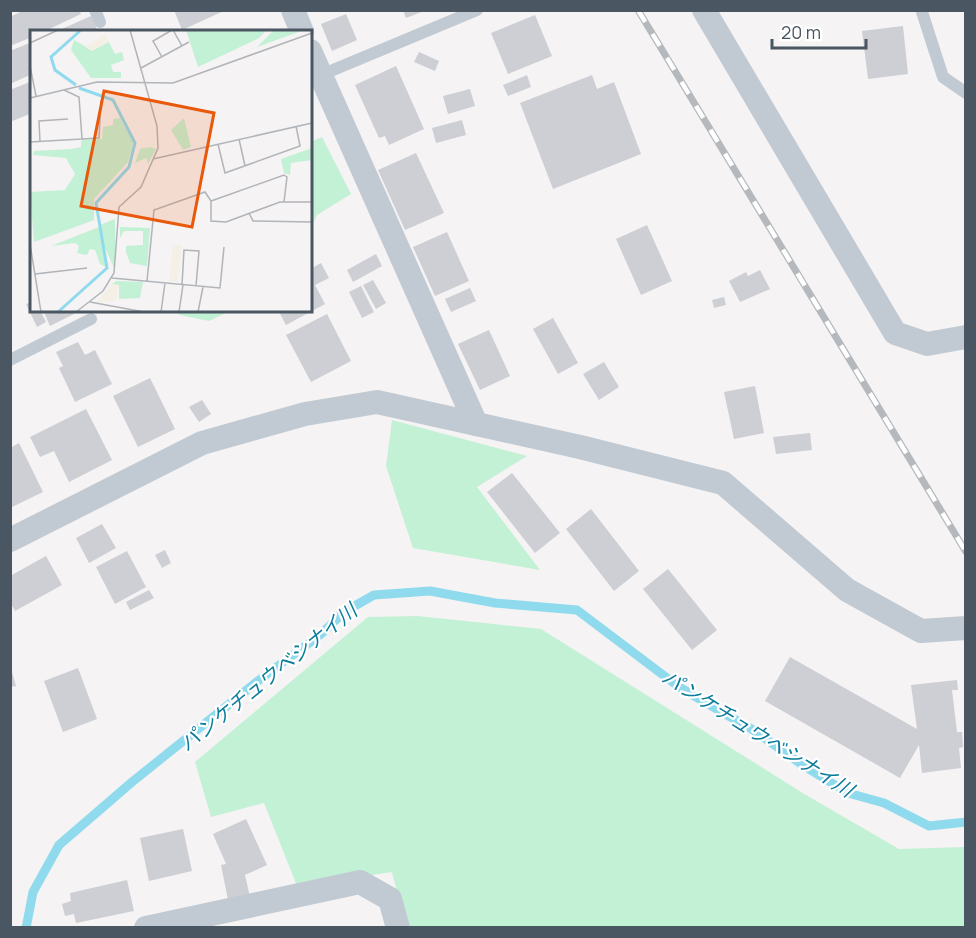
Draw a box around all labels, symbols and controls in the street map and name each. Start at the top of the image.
scale bar [772,12,866,50]
text: 20 m [781,20,821,44]
inset map [30,30,312,312]
water label: パンケチュウベシナイ川 [174,596,364,757]
water label: パンケチュウベシナイ川 [657,663,861,804]

